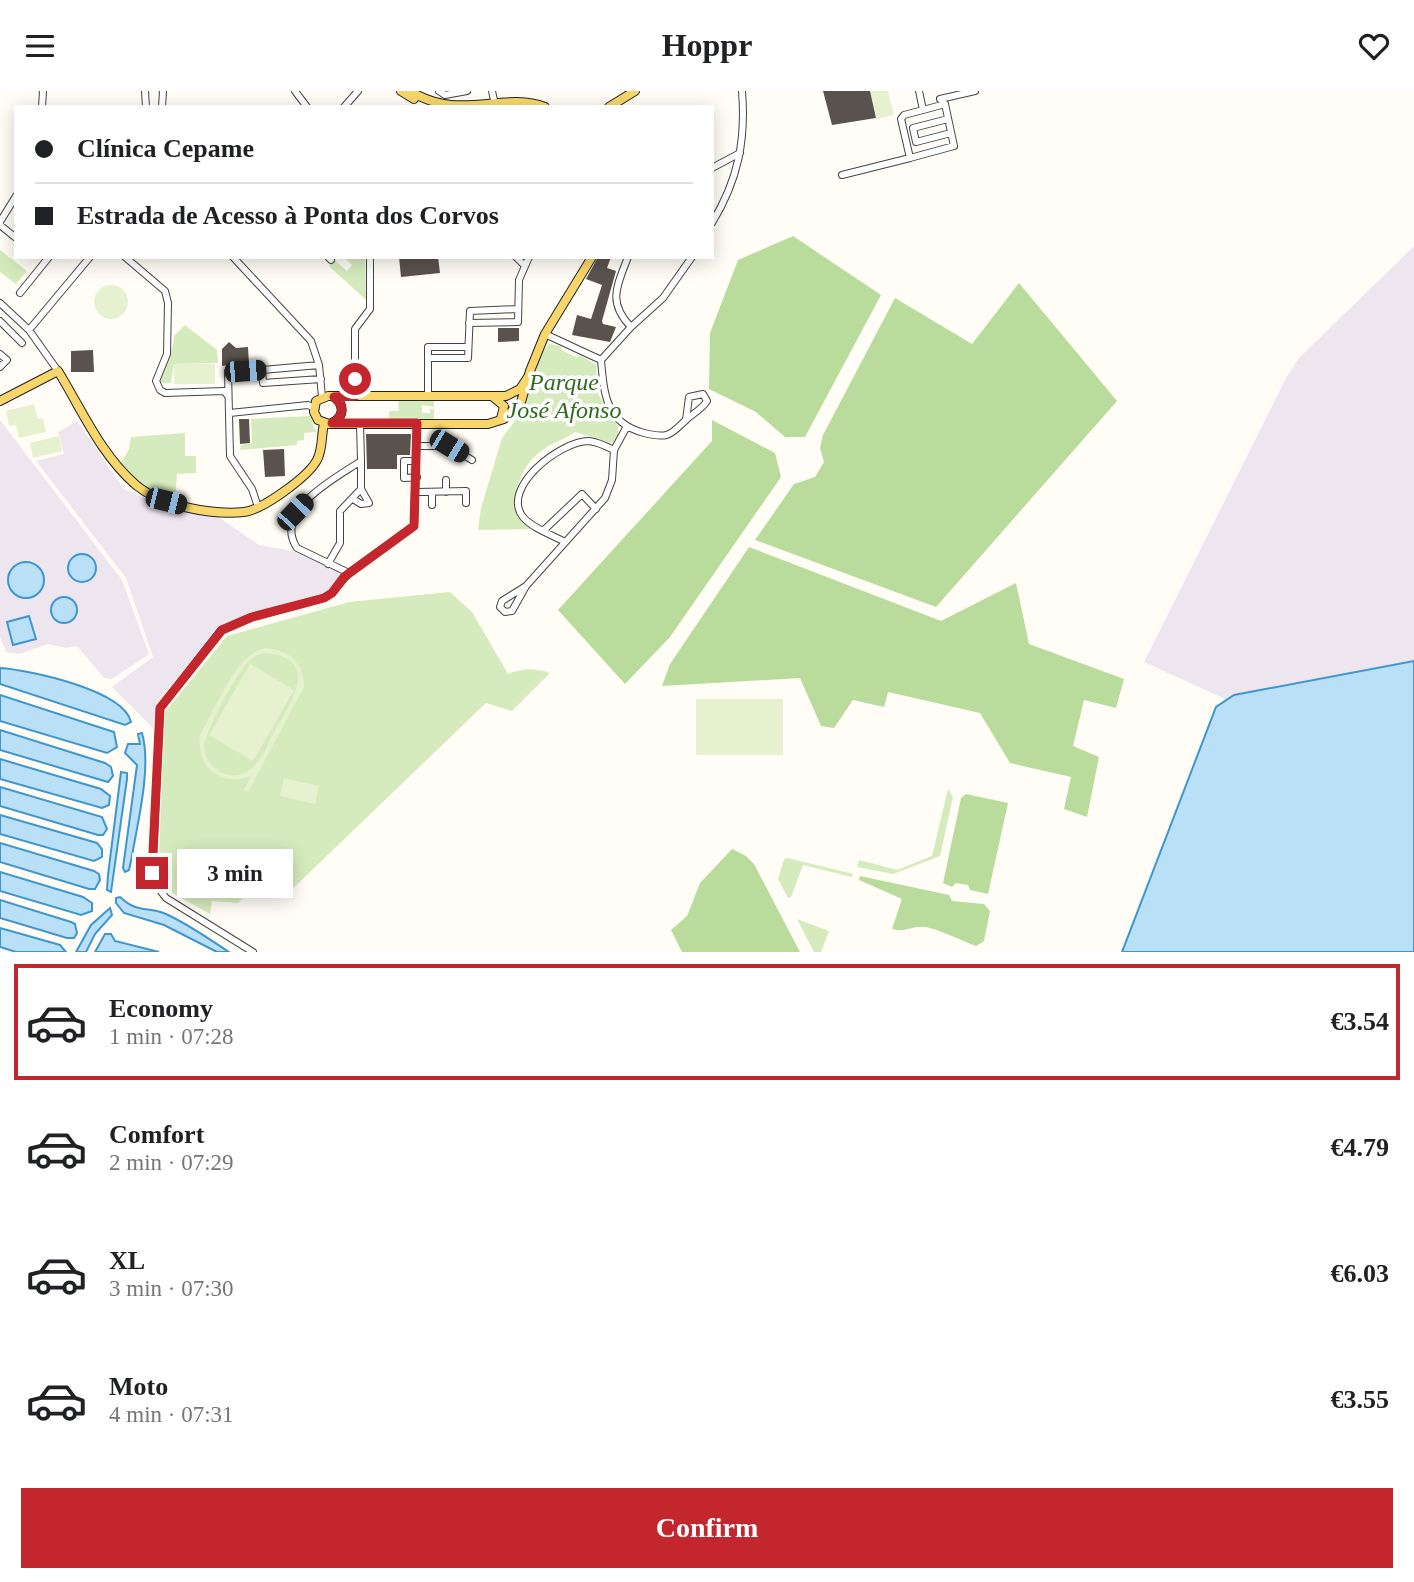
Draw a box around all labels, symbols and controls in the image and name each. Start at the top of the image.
icon: menu [21,27,59,65]
text: Hoppr [662,27,752,63]
icon: heart [1355,27,1393,65]
text: Clínica Cepame [77,134,254,163]
text: Estrada de Acesso à Ponta dos Corvos [77,201,499,230]
car [224,359,267,383]
route start [339,363,371,395]
park label: Parque José Afonso [507,369,621,423]
car [426,426,473,466]
car [144,486,189,516]
car [273,490,318,534]
callout: 3 min [176,849,292,897]
route end [136,857,168,889]
text: 3 min [207,861,263,886]
icon: car [25,991,88,1054]
text: Economy [109,994,213,1023]
text: €3.54 [1331,1007,1389,1036]
text: 1 min · 07:28 [109,1024,234,1049]
icon: car [25,1117,88,1180]
text: Comfort [109,1120,204,1149]
text: €4.79 [1331,1133,1389,1162]
text: 2 min · 07:29 [109,1150,234,1175]
icon: car [25,1243,88,1306]
text: XL [109,1246,145,1275]
text: €6.03 [1331,1259,1389,1288]
text: 3 min · 07:30 [109,1276,234,1301]
icon: car [25,1369,88,1432]
text: Moto [109,1372,168,1401]
text: €3.55 [1331,1385,1389,1414]
text: 4 min · 07:31 [109,1402,234,1427]
button: Confirm [21,1488,1393,1568]

